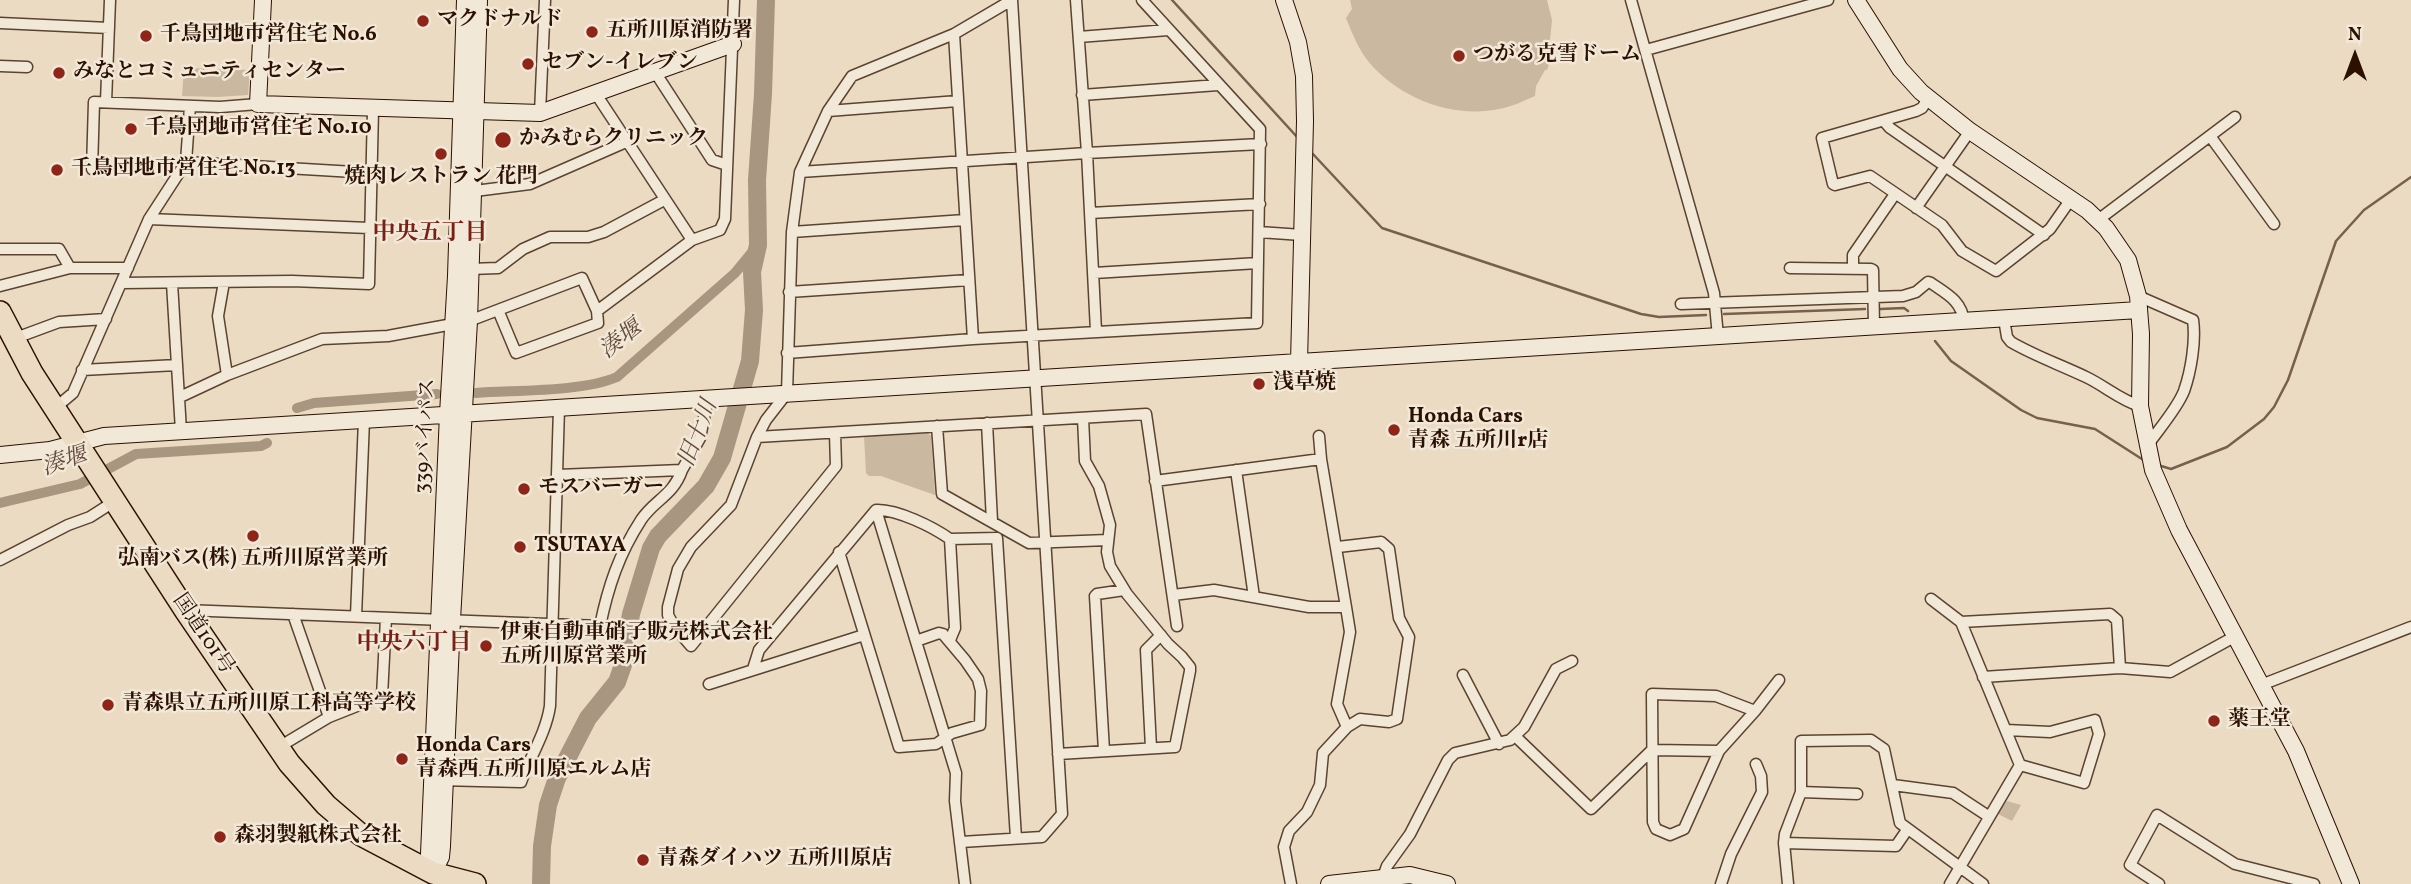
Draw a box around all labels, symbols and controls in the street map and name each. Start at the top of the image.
place label: マクドナルド [437,8,563,34]
marker: マクドナルド [415,13,431,29]
place label: 五所川原消防署 [606,19,753,45]
north arrow [2320,21,2390,91]
text: N [2348,22,2362,48]
place label: 千鳥団地市営住宅 No.6 [160,23,377,49]
marker: 五所川原消防署 [584,24,600,40]
marker: 千鳥団地市営住宅 No.6 [138,28,154,44]
place label: つがる克雪ドーム [1473,43,1641,69]
marker: つがる克雪ドーム [1451,48,1467,64]
place label: セブン-イレブン [542,51,698,77]
marker: セブン-イレブン [520,56,536,72]
place label: みなとコミュニティセンター [73,60,346,86]
marker: みなとコミュニティセンター [51,65,67,81]
place label: 千鳥団地市営住宅 No.10 [145,116,372,142]
marker: 千鳥団地市営住宅 No.10 [123,121,139,137]
place label: かみむらクリニック [519,127,708,153]
marker: かみむらクリニック [493,130,513,150]
marker: 焼肉レストラン 花門 [433,146,449,162]
place label: 千鳥団地市営住宅 No.13 [71,157,295,183]
marker: 千鳥団地市営住宅 No.13 [49,162,65,178]
place label: 焼肉レストラン 花門 [344,165,538,191]
district label: 中央五丁目 [373,221,487,249]
water label: 湊堰 [595,316,649,366]
place label: 浅草焼 [1273,371,1336,397]
marker: 浅草焼 [1251,376,1267,392]
street label: 339バイパス [411,377,443,495]
water label: 旧十川 [675,397,725,471]
place label: Honda Cars 青森 五所川r店 [1408,405,1548,455]
marker: Honda Cars 青森 五所川r店 [1386,422,1402,438]
water label: 湊堰 [39,442,91,484]
place label: モスバーガー [538,476,664,502]
marker: モスバーガー [516,481,532,497]
marker: 弘南バス(株) 五所川原営業所 [245,528,261,544]
place label: TSUTAYA [534,534,626,560]
marker: TSUTAYA [512,539,528,555]
place label: 弘南バス(株) 五所川原営業所 [118,547,388,573]
street label: 国道101号 [166,590,238,680]
place label: 伊東自動車硝子販売株式会社 五所川原営業所 [500,621,773,671]
district label: 中央六丁目 [357,631,471,659]
marker: 伊東自動車硝子販売株式会社 五所川原営業所 [478,638,494,654]
place label: 青森県立五所川原工科高等学校 [122,692,416,718]
marker: 青森県立五所川原工科高等学校 [100,697,116,713]
place label: 薬王堂 [2228,708,2291,734]
marker: 薬王堂 [2206,713,2222,729]
place label: Honda Cars 青森西 五所川原エルム店 [416,734,651,784]
marker: Honda Cars 青森西 五所川原エルム店 [394,751,410,767]
place label: 森羽製紙株式会社 [234,824,402,850]
marker: 森羽製紙株式会社 [212,829,228,845]
place label: 青森ダイハツ 五所川原店 [657,847,892,873]
marker: 青森ダイハツ 五所川原店 [635,852,651,868]

